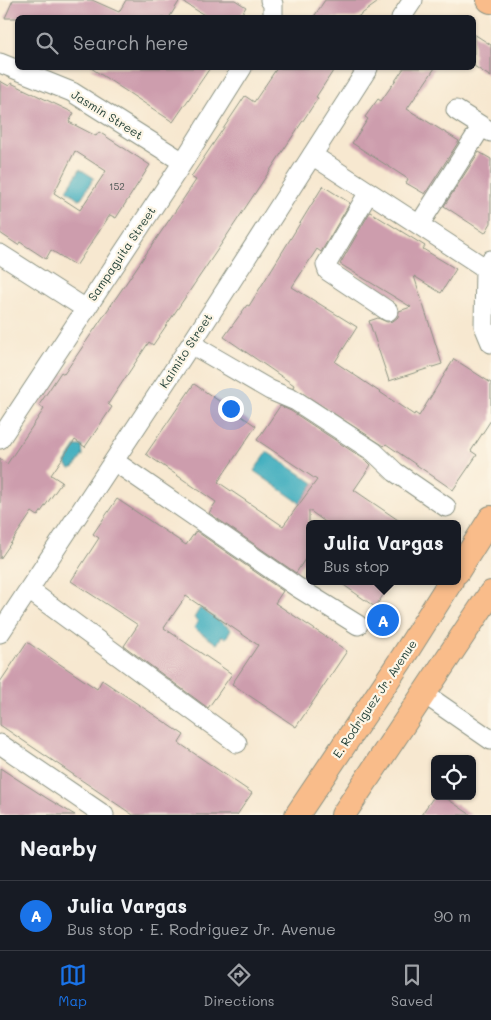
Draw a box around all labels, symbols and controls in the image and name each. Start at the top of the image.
search box [15,15,476,70]
icon: search [33,29,61,57]
text: Search here [73,30,189,55]
street label: Jasmin Street [69,86,146,143]
house number: 152 [109,179,125,193]
street label: Sampaguita Street [84,203,159,304]
street label: Kaimito Street [155,310,215,391]
your location [218,396,244,422]
popup [306,520,461,585]
text: Julia Vargas [323,530,444,555]
text: Bus stop [323,555,389,576]
pin: A [367,601,399,639]
street label: E. Rodriguez Jr. Avenue [329,636,420,761]
map controls [431,755,476,800]
button: locate [431,755,476,800]
text: Nearby [20,834,97,861]
text: Julia Vargas [67,893,187,918]
text: A [30,905,42,926]
text: 90 m [434,905,471,926]
text: Bus stop · E. Rodriguez Jr. Avenue [67,918,336,939]
tab: Map [58,961,87,1010]
tab: Directions [203,961,275,1010]
tab: Saved [391,961,433,1010]

